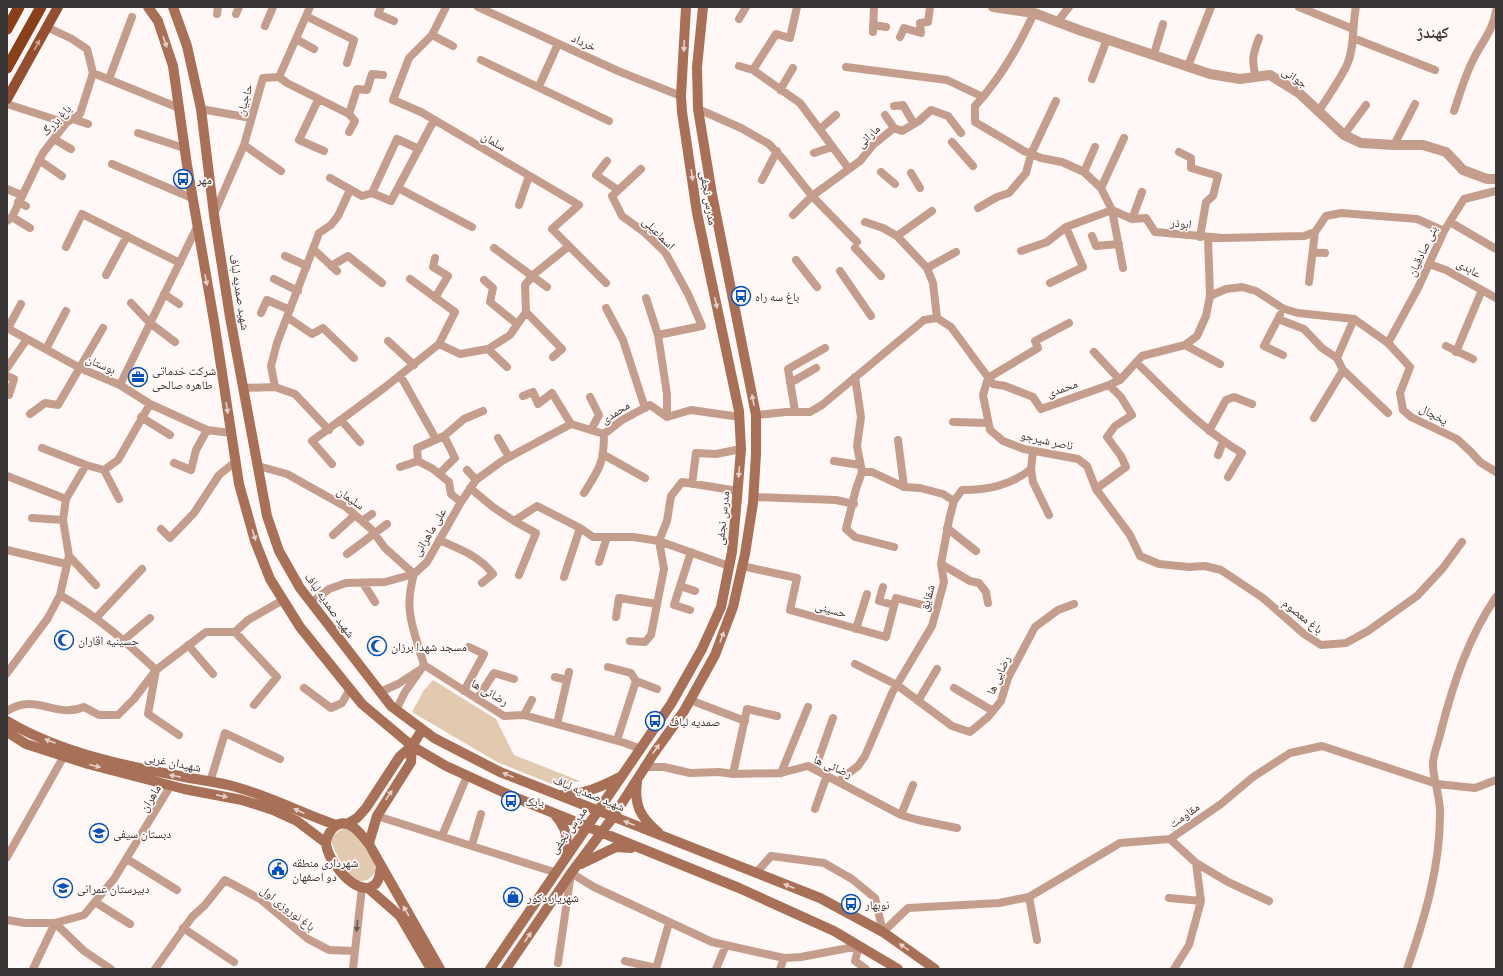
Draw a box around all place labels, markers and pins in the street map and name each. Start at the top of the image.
bus stop icon: مهر [172,168,194,190]
place label: مهر [196,172,212,187]
bus stop icon: باغ سه راه [730,285,752,307]
place label: باغ سه راه [755,289,799,305]
place label: شرکت خدماتی طاهره صالحی [152,363,216,392]
office icon: شرکت خدماتی طاهره صالحی [127,366,149,388]
mosque icon: حسینیه اقاران [53,629,75,651]
place label: حسینیه اقاران [78,633,140,648]
mosque icon: مسجد شهدا برزان [366,635,388,657]
place label: مسجد شهدا برزان [391,639,467,654]
bus stop icon: صمدیه لباف [644,710,666,732]
place label: صمدیه لباف [669,714,720,729]
bus stop icon: بابک [500,790,522,812]
place label: بابک [525,794,544,809]
school or university icon: دبستان سیفی [88,822,110,844]
place label: دبستان سیفی [113,826,171,841]
place label: شهرداری منطقه دو اصفهان [292,855,358,884]
public building icon: شهرداری منطقه دو اصفهان [267,858,289,880]
school or university icon: دبیرستان عمرانی [52,877,74,899]
place label: دبیرستان عمرانی [77,881,150,896]
shop icon: شهریار دکور [502,886,524,908]
place label: شهریار دکور [526,890,579,905]
bus stop icon: نوبهار [840,893,862,915]
place label: نوبهار [864,897,889,912]

